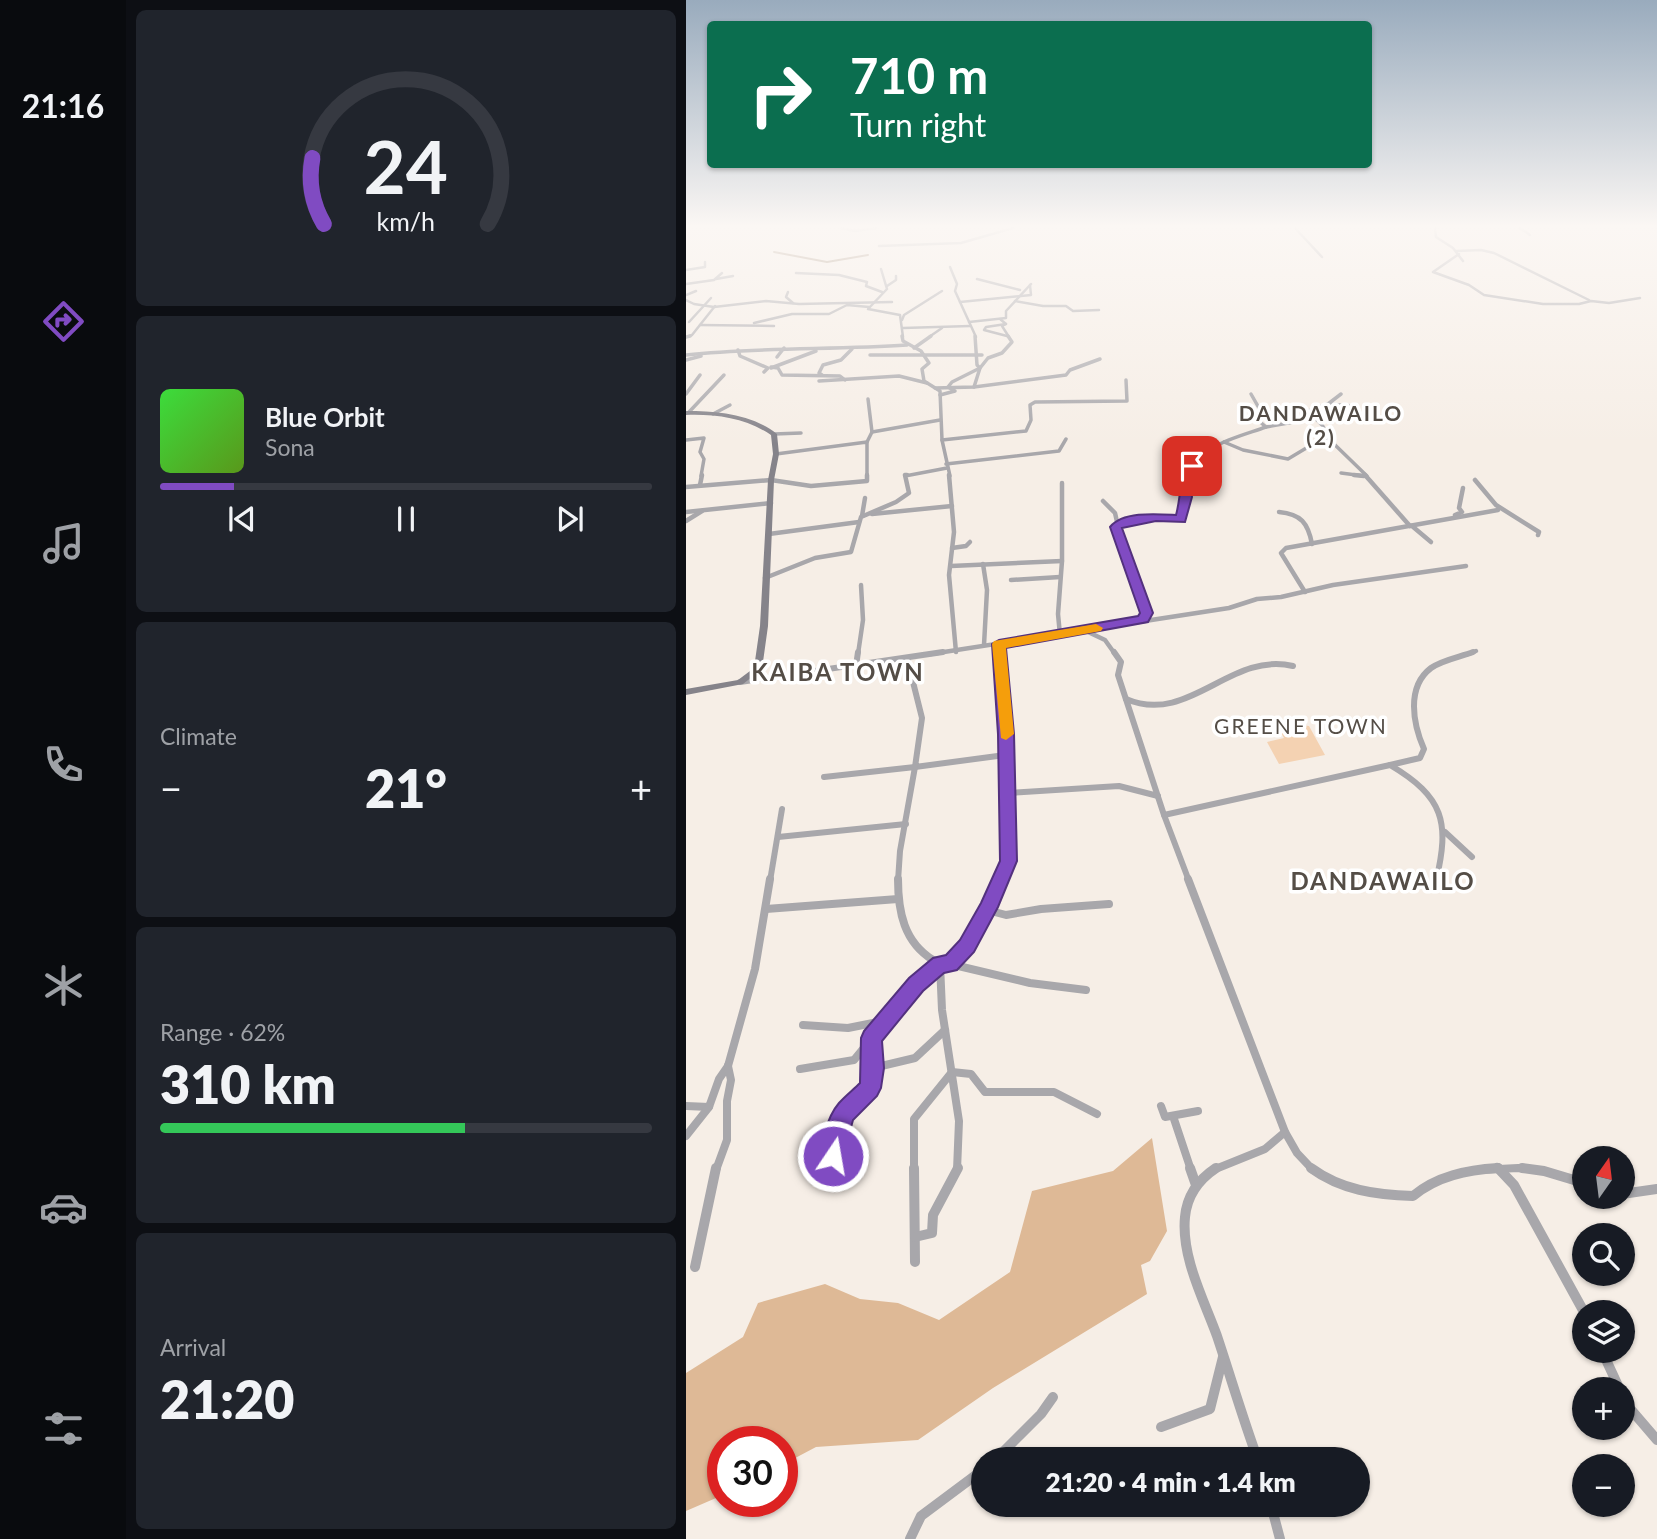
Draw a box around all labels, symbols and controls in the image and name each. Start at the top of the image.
text: 710 m [850,46,988,104]
icon: right [735,49,826,140]
text: 21:16 [22,86,104,125]
text: Turn right [850,105,986,144]
text: 24 [364,122,448,210]
text: km/h [377,206,435,236]
icon: directions [39,297,88,346]
district label: DANDAWAILO (2) [1239,400,1403,449]
text: Blue Orbit [265,401,385,433]
text: Sona [265,433,315,461]
pin [1162,436,1222,496]
icon: arrive [1173,447,1211,485]
icon: previous [223,500,261,538]
icon: pause [387,500,425,538]
icon: next [551,500,589,538]
icon: music [39,519,88,568]
district label: KAIBA TOWN [751,657,925,686]
district label: GREENE TOWN [1214,713,1388,738]
text: Climate [160,722,237,750]
icon: phone [39,740,88,789]
text: 21° [365,757,447,819]
text: − [160,765,182,811]
text: + [630,765,652,811]
district label: DANDAWAILO [1290,866,1476,895]
icon: climate [39,961,88,1010]
text: Range · 62% [160,1018,285,1046]
text: 310 km [160,1053,336,1115]
position arrow [796,1119,870,1193]
north arrow [1572,1146,1634,1209]
map controls [1572,1146,1635,1517]
icon: car [39,1183,88,1232]
button: search [1572,1223,1635,1286]
button: layers [1572,1300,1635,1363]
text: Arrival [160,1333,226,1361]
text: 21:20 [160,1368,294,1430]
button: + [1572,1377,1635,1440]
icon: filters [39,1404,88,1453]
speed limit sign: 30 [707,1426,798,1517]
button: − [1572,1454,1635,1517]
text: 21:20 · 4 min · 1.4 km [1045,1466,1296,1498]

